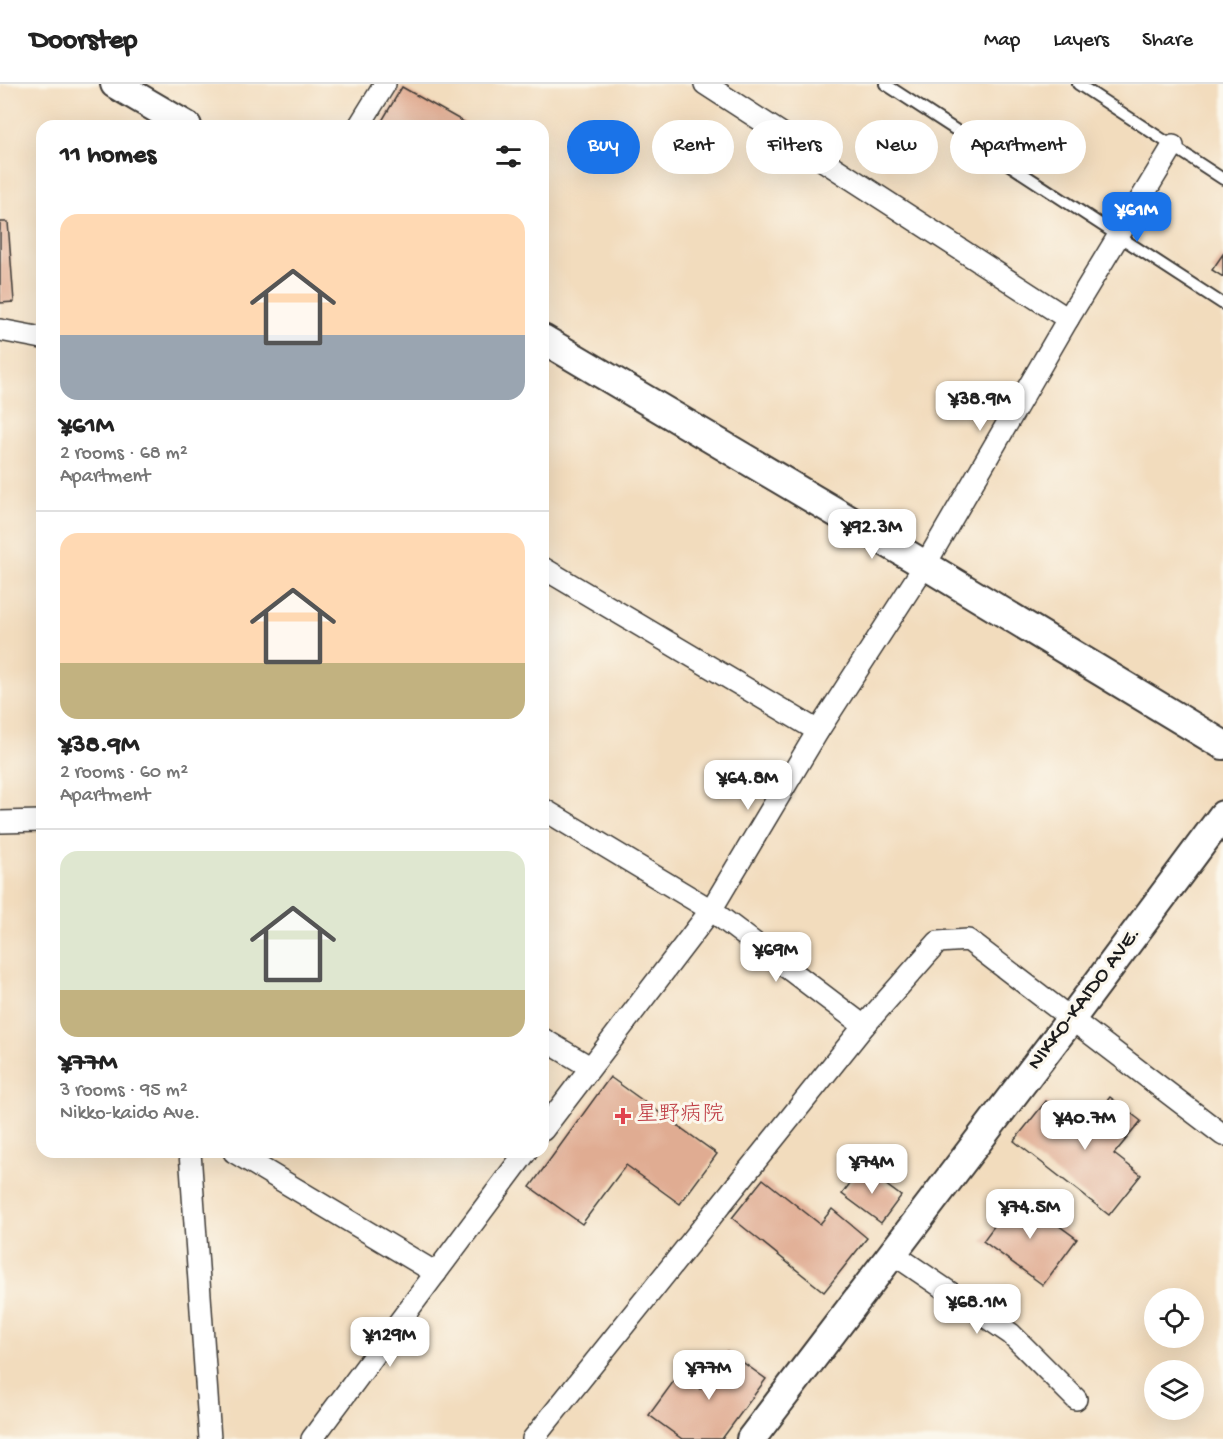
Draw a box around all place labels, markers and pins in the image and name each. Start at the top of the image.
pin: ¥61M [1101,192,1173,243]
pin: ¥38.9M [931,381,1029,432]
pin: ¥92.3M [823,509,921,560]
pin: ¥64.8M [699,760,797,811]
pin: ¥69M [740,932,812,983]
pin: ¥40.7M [1036,1100,1134,1151]
place label: 星野病院 [636,1102,724,1129]
marker: 星野病院 [614,1107,632,1125]
pin: ¥74M [836,1144,908,1195]
pin: ¥74.5M [981,1189,1079,1240]
pin: ¥68.1M [928,1284,1026,1335]
pin: ¥129M [348,1317,432,1368]
pin: ¥77M [673,1350,745,1401]

